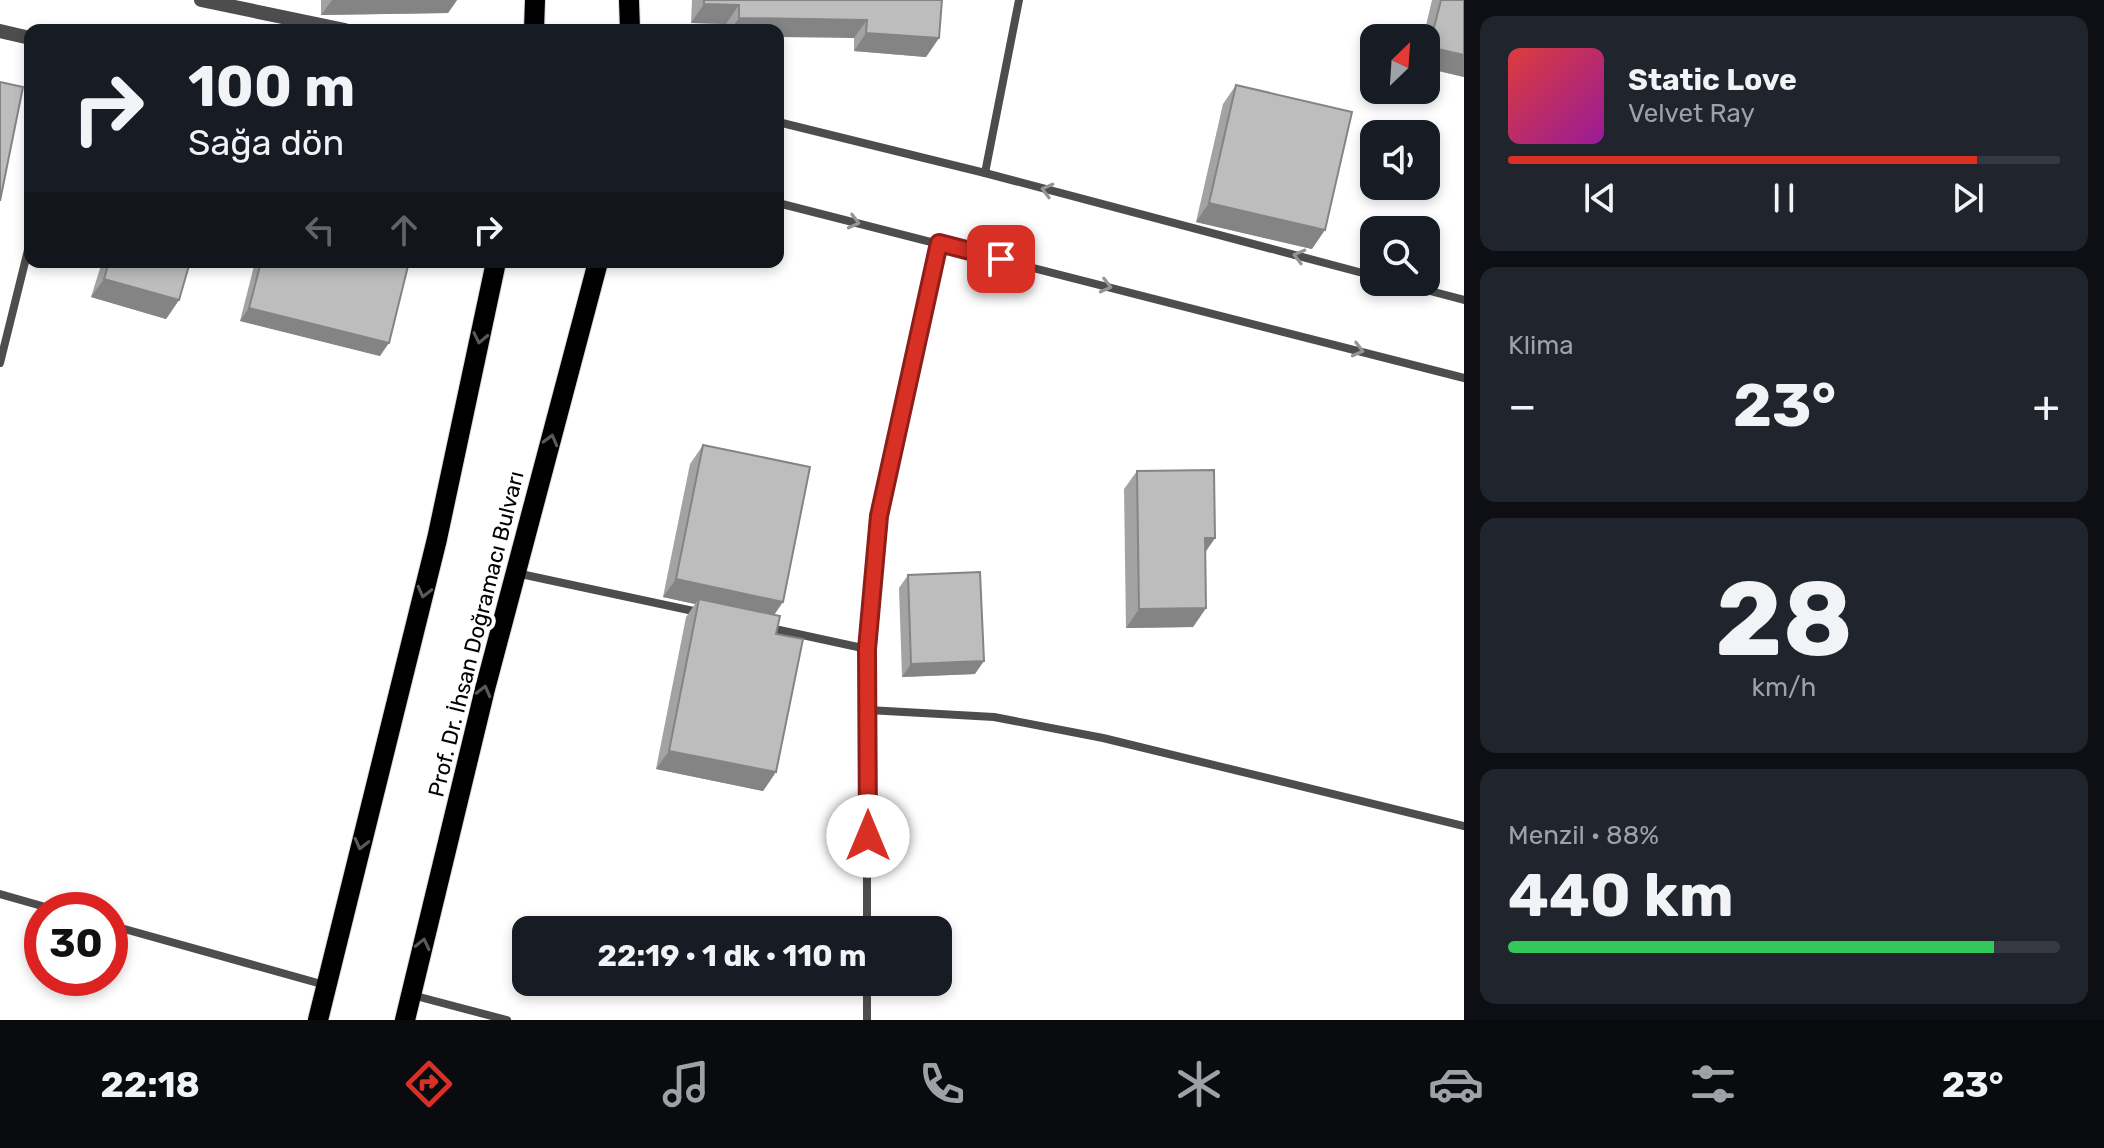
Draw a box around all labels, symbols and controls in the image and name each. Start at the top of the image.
north arrow [1360,24,1440,104]
map controls [1360,24,1440,296]
text: 100 m [188,54,355,120]
icon: right [56,56,160,160]
text: Static Love [1628,62,1797,98]
text: Velvet Ray [1628,98,1755,129]
button: sound [1360,120,1440,200]
text: Sağa dön [188,121,344,164]
icon: previous [1578,176,1622,220]
icon: pause [1762,176,1806,220]
icon: next [1946,176,1990,220]
one-way arrow [1041,182,1055,199]
icon: left [298,208,342,252]
icon: ahead [382,208,426,252]
icon: right [466,208,510,252]
one-way arrow [846,212,860,229]
button: search [1360,216,1440,296]
pin [967,225,1035,293]
icon: arrive [979,237,1023,281]
one-way arrow [1292,249,1306,266]
one-way arrow [1098,276,1112,293]
text: Klima [1508,330,1574,361]
one-way arrow [472,332,489,345]
one-way arrow [1350,341,1364,358]
text: 23° [1733,370,1836,441]
text: − [1508,380,1537,432]
text: + [2033,380,2060,432]
one-way arrow [542,434,558,448]
street label: Prof. Dr. İhsan Doğramacı Bulvarı [422,468,530,800]
text: 28 [1715,558,1853,681]
one-way arrow [416,585,433,599]
text: km/h [1752,672,1816,703]
one-way arrow [475,685,492,699]
position arrow [826,794,910,878]
text: Menzil · 88% [1508,820,1659,851]
one-way arrow [353,837,370,851]
text: 440 km [1508,860,1734,931]
speed limit sign: 30 [24,892,128,996]
one-way arrow [414,938,431,952]
text: 22:19 · 1 dk · 110 m [598,938,867,974]
icon: directions [401,1056,457,1112]
icon: music [658,1056,714,1112]
icon: phone [914,1056,970,1112]
icon: climate [1171,1056,1227,1112]
icon: car [1428,1056,1484,1112]
icon: filters [1685,1056,1741,1112]
text: 22:18 [100,1063,200,1106]
text: 23° [1942,1063,2004,1106]

